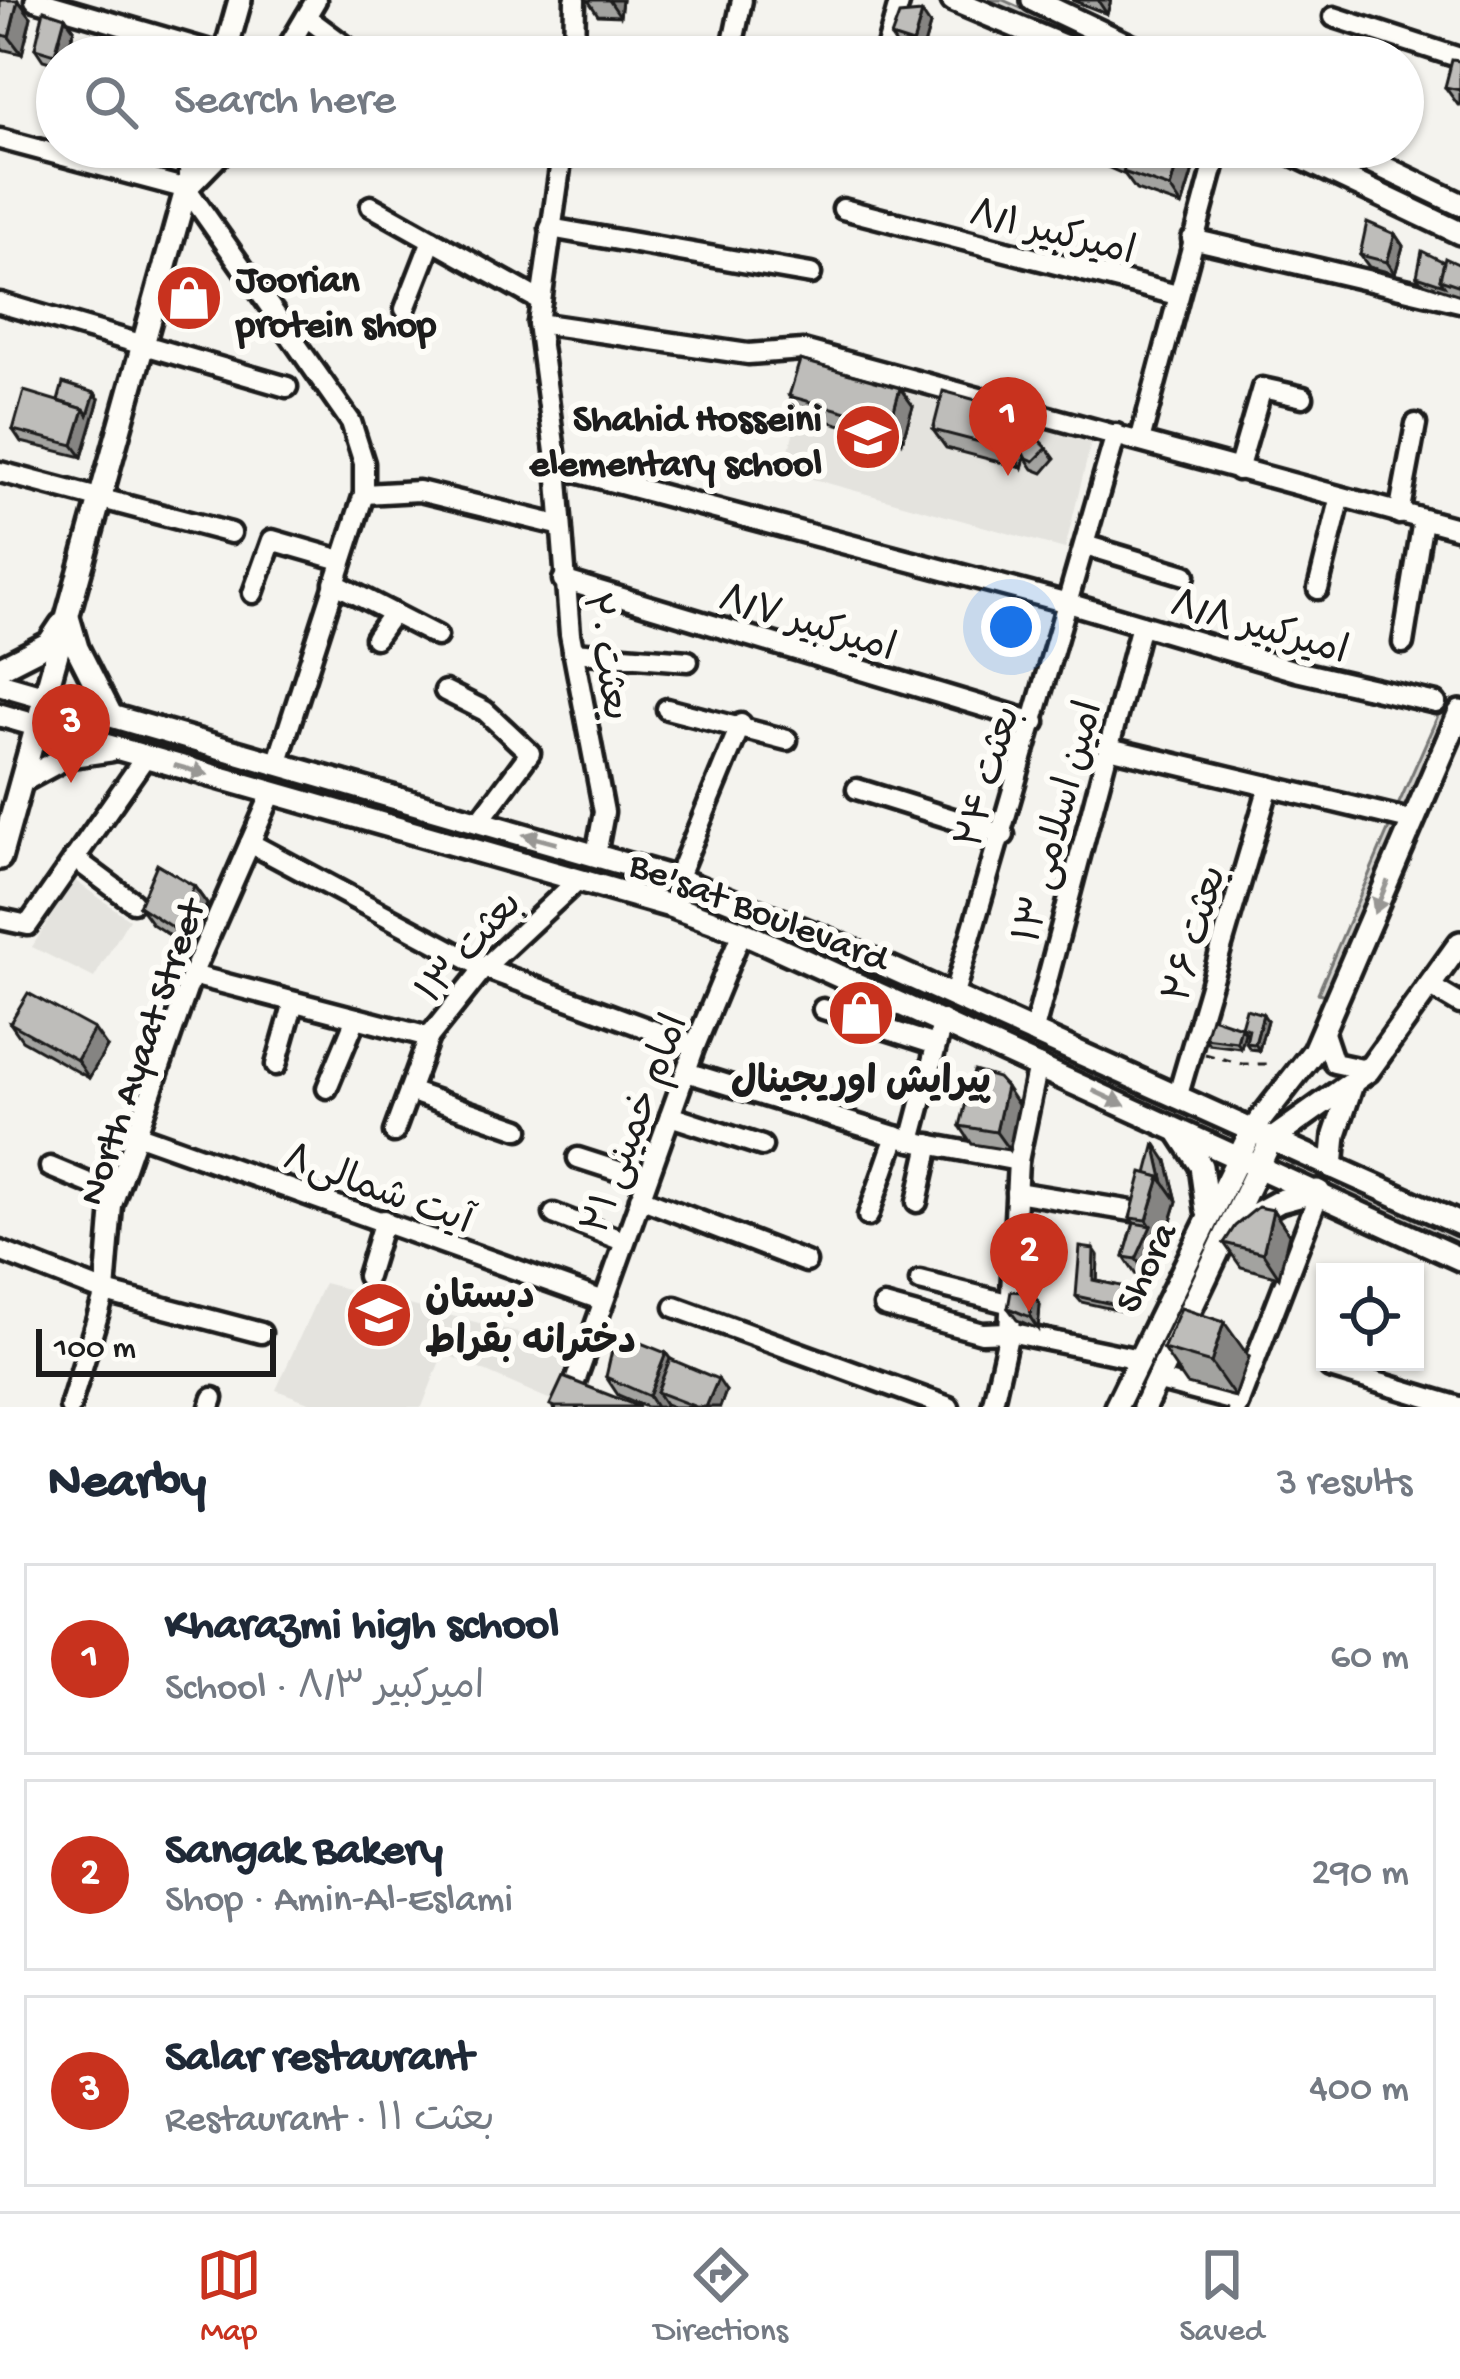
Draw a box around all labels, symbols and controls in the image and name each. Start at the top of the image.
search box [36,36,1424,168]
icon: search [78,69,144,135]
text: Search here [174,76,396,129]
street label: امیرکبیر ۸/۱ [963,193,1139,279]
place label: Joorian protein shop [235,260,437,351]
shop icon: Joorian protein shop [154,263,224,333]
pin: 1 [969,377,1047,476]
place label: Shahid Hosseini elementary school [528,399,822,490]
school or university icon: Shahid Hosseini elementary school [833,402,903,472]
street label: امیرکبیر ۸/۷ [712,578,900,675]
street label: امیرکبیر ۸/۸ [1164,583,1352,678]
street label: بعثت ۲۰ [568,590,636,725]
your location [981,597,1041,657]
pin: 3 [32,684,110,783]
street label: امین اسلامی ۱۳ [1007,697,1116,949]
street label: بعثت ۲۴ [950,702,1034,854]
one-way arrow [173,761,210,780]
one-way arrow [521,829,558,848]
street label: Be'sat Boulevard [620,844,896,986]
street label: بعثت ۲۶ [1157,861,1240,1008]
one-way arrow [1371,879,1390,915]
street label: بعثت ۱۳ [410,884,535,1016]
street label: North Ayaat Street [71,891,220,1212]
shop icon: پیرایش اوریجینال [826,978,896,1048]
street label: امام خمینی ۲۱ [575,1009,702,1242]
place label: پیرایش اوریجینال [731,1062,991,1108]
one-way arrow [1092,1089,1127,1109]
street label: آیت شمالی۸ [276,1134,480,1249]
pin: 2 [990,1213,1068,1312]
street label: Shora [1108,1215,1191,1322]
map controls [1316,1263,1424,1371]
button: locate [1316,1263,1424,1371]
place label: دبستان دخترانه بقراط [425,1277,636,1368]
school or university icon: دبستان دخترانه بقراط [344,1280,414,1350]
scale bar [36,1323,276,1376]
text: 100 m [54,1331,136,1369]
text: Nearby [48,1455,206,1515]
text: 3 results [1277,1462,1412,1508]
text: Kharazmi high school [165,1601,559,1654]
text: 1 [82,1636,98,1682]
text: 60 m [1330,1636,1409,1682]
text: School · امیرکبیر ۸/۳ [165,1667,484,1713]
text: Sangak Bakery [165,1826,443,1879]
text: 2 [80,1852,100,1898]
text: 290 m [1311,1852,1409,1898]
text: Shop · Amin-Al-Eslami [165,1879,513,1925]
text: Salar restaurant [165,2033,473,2086]
text: 3 [80,2068,100,2114]
text: 400 m [1309,2068,1409,2114]
text: Restaurant · بعثت ۱۱ [165,2099,495,2145]
tab: Map [196,2242,262,2352]
tab: Directions [654,2242,788,2352]
tab: Saved [1180,2242,1264,2352]

